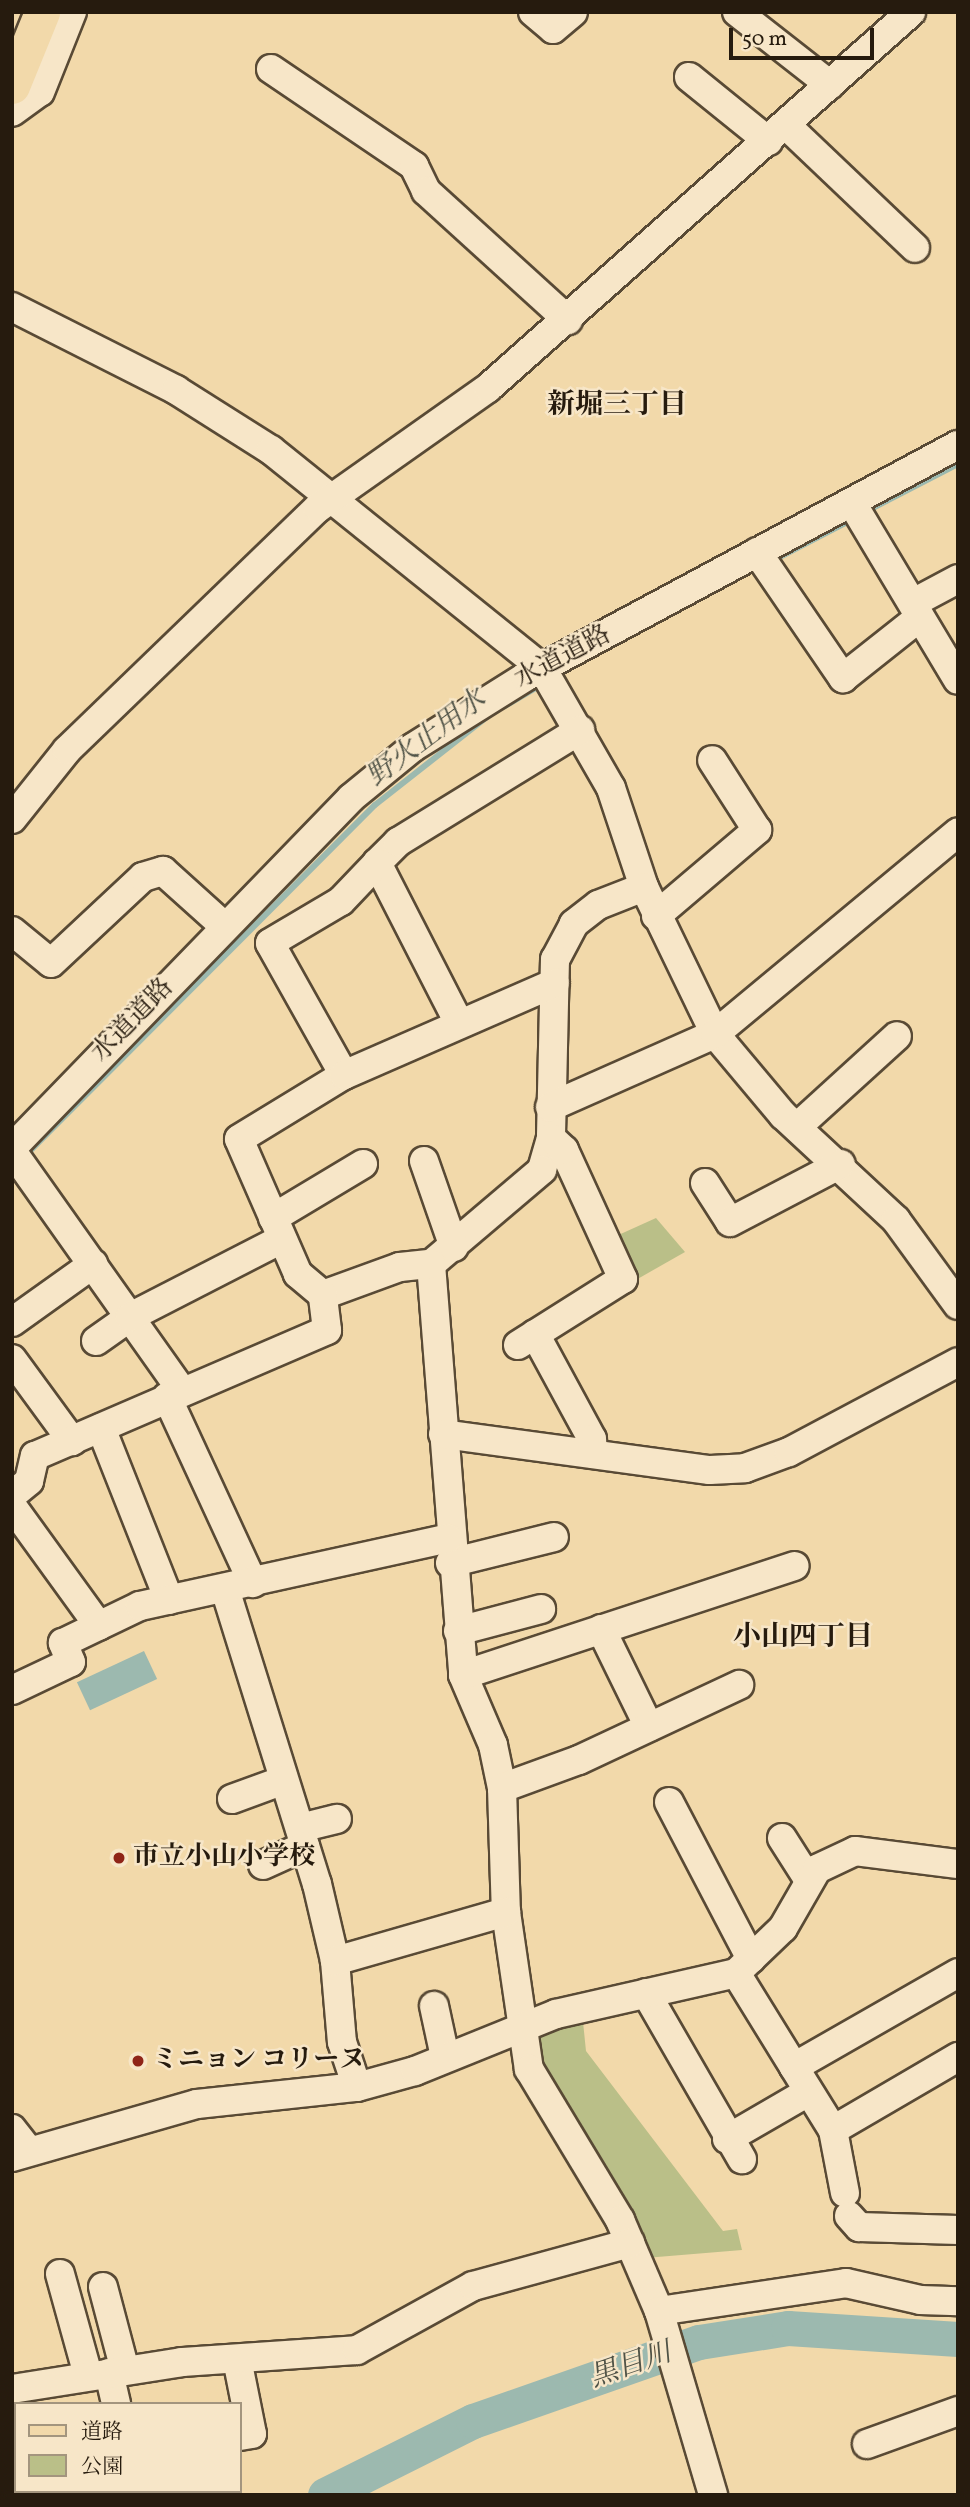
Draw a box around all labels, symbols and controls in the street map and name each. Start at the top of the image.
scale bar [732,14,877,58]
text: 50 m [742,25,787,54]
district label: 新堀三丁目 [547,389,687,423]
street label: 水道道路 [510,620,616,696]
water label: 野火止用水 [361,683,493,795]
street label: 水道道路 [86,973,180,1069]
district label: 小山四丁目 [733,1621,873,1655]
place label: 市立小山小学校 [133,1842,315,1874]
marker: 市立小山小学校 [111,1850,127,1866]
place label: ミニョン コリーヌ [152,2045,365,2077]
marker: ミニョン コリーヌ [130,2053,146,2069]
water label: 黒目川 [586,2336,676,2396]
legend [14,2402,242,2493]
text: 道路 [81,2418,123,2447]
text: 公園 [81,2453,123,2482]

